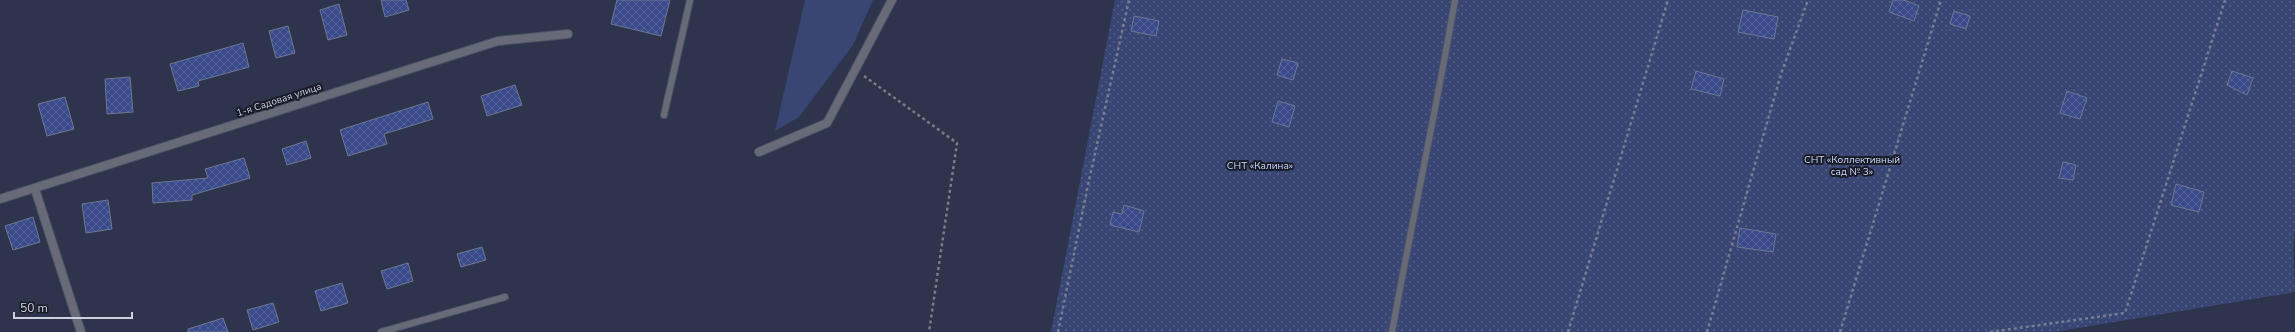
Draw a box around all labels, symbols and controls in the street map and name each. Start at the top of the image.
street label: 1-я Садовая улица [235,80,323,120]
park label: СНТ «Коллективный сад № 3» [1804,153,1900,179]
park label: СНТ «Калина» [1227,159,1293,173]
scale bar [14,294,132,320]
text: 50 m [20,300,48,316]

